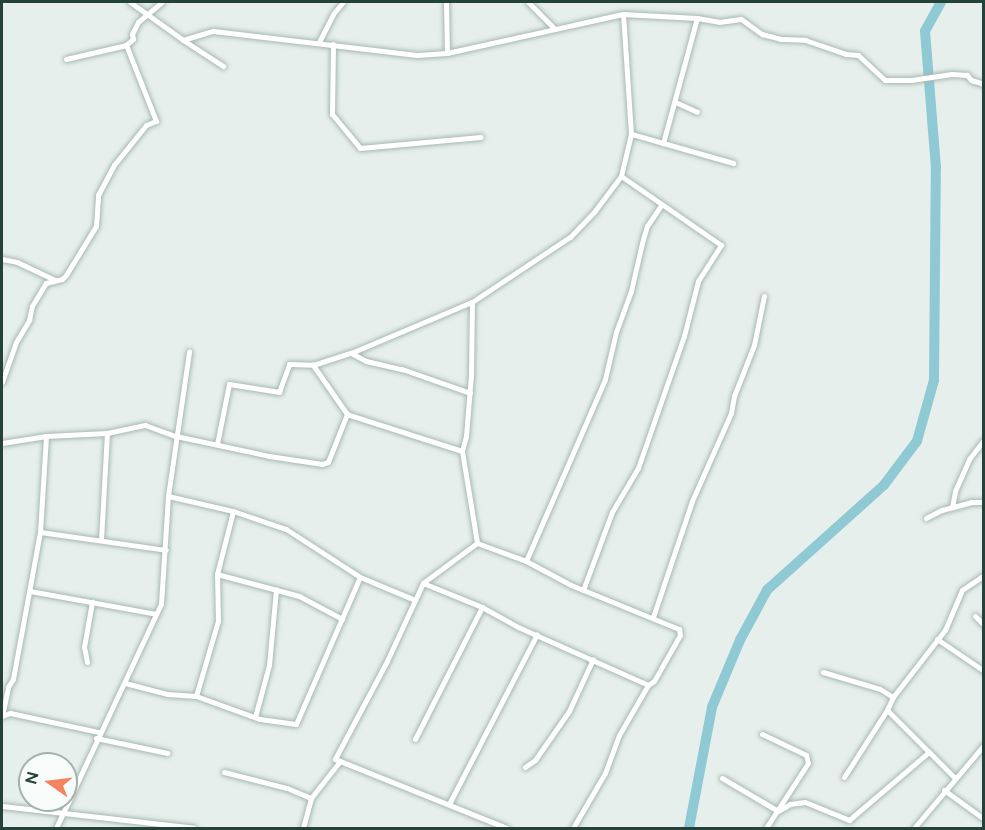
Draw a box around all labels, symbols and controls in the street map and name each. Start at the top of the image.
north arrow [18,752,78,812]
text: N [21,770,43,786]

